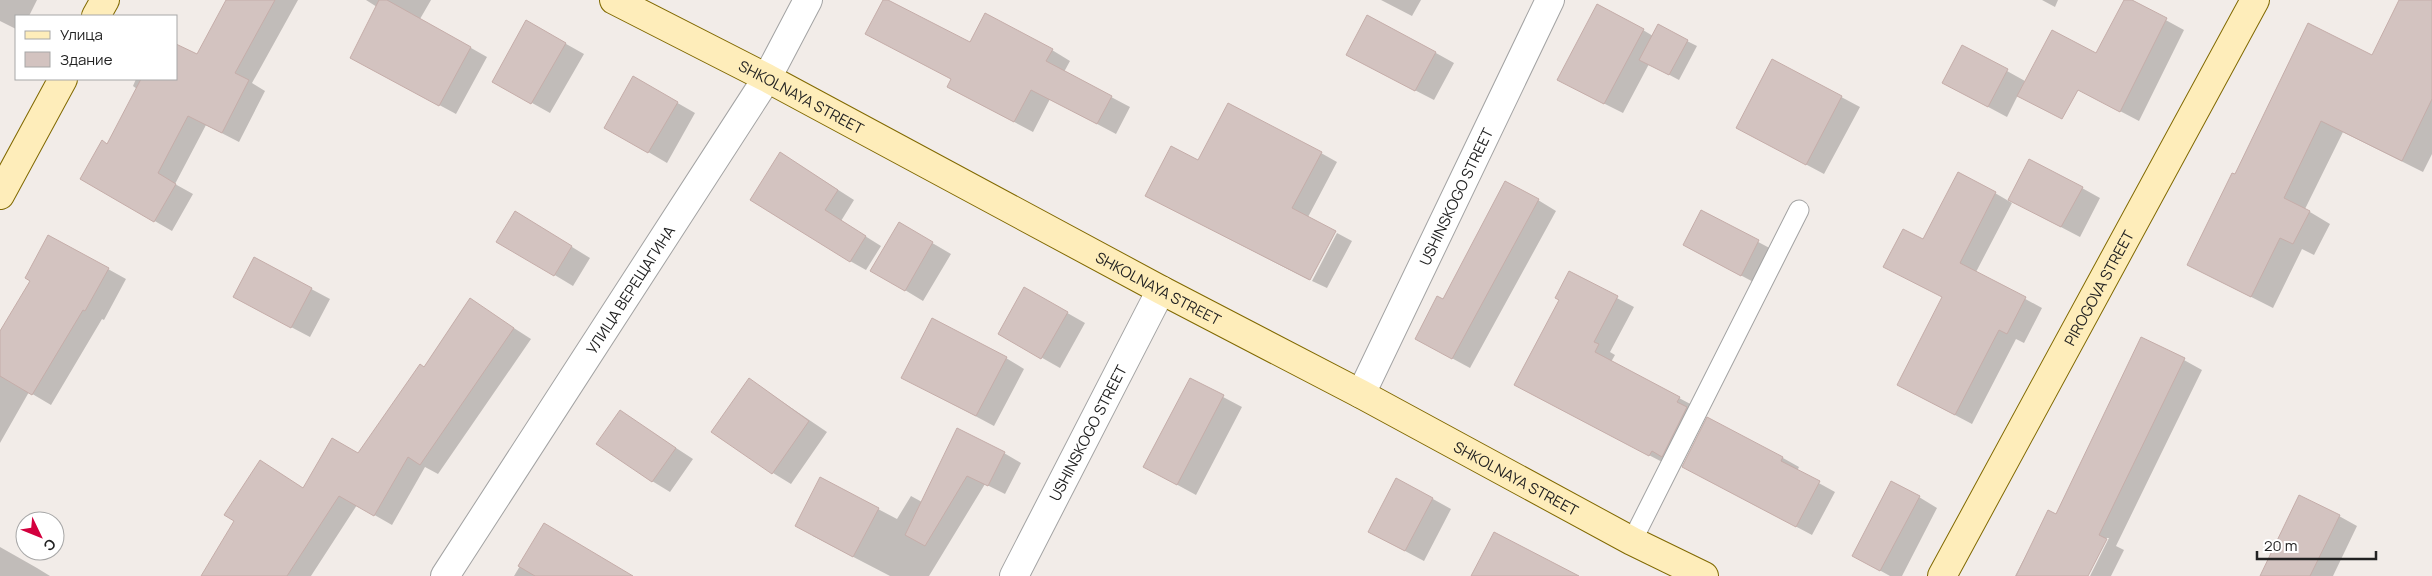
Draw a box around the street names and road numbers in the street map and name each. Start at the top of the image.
street label: SHKOLNAYA STREET [735,55,868,139]
street label: USHINSKOGO STREET [1414,124,1498,269]
street label: УЛИЦА ВЕРЕЩАГИНА [581,221,680,358]
street label: PIROGOVA STREET [2059,226,2138,349]
street label: SHKOLNAYA STREET [1092,246,1225,330]
street label: USHINSKOGO STREET [1044,361,1131,504]
street label: SHKOLNAYA STREET [1450,436,1582,520]

